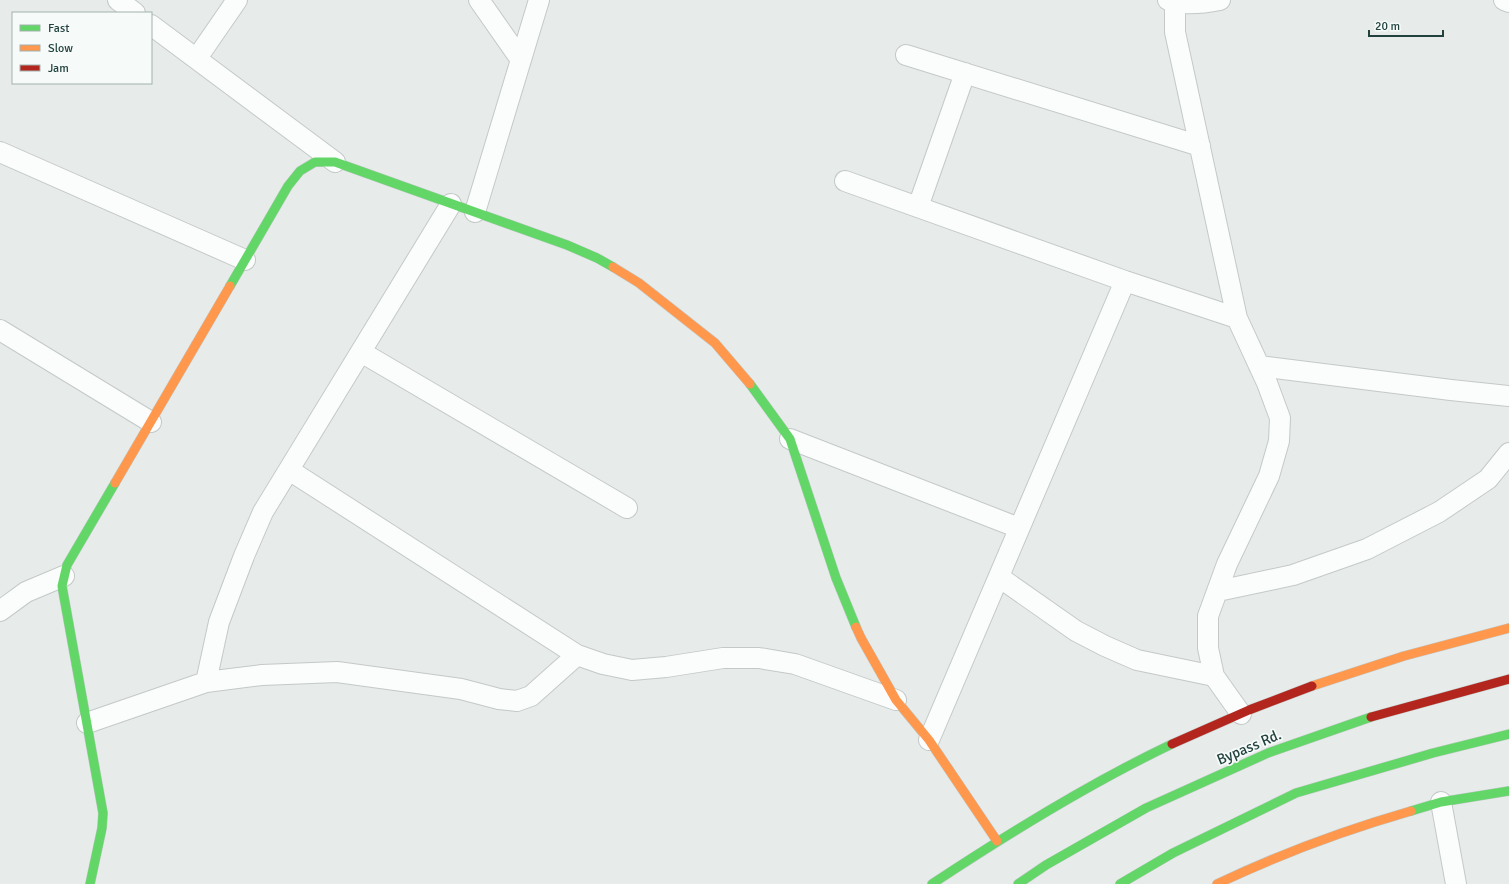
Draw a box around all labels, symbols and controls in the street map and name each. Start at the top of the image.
legend [12,12,152,84]
scale bar [1369,12,1443,38]
text: 20 m [1375,19,1400,34]
text: Fast [48,21,69,36]
text: Slow [48,41,73,56]
text: Jam [48,61,69,76]
street label: Bypass Rd. [1214,725,1284,769]

